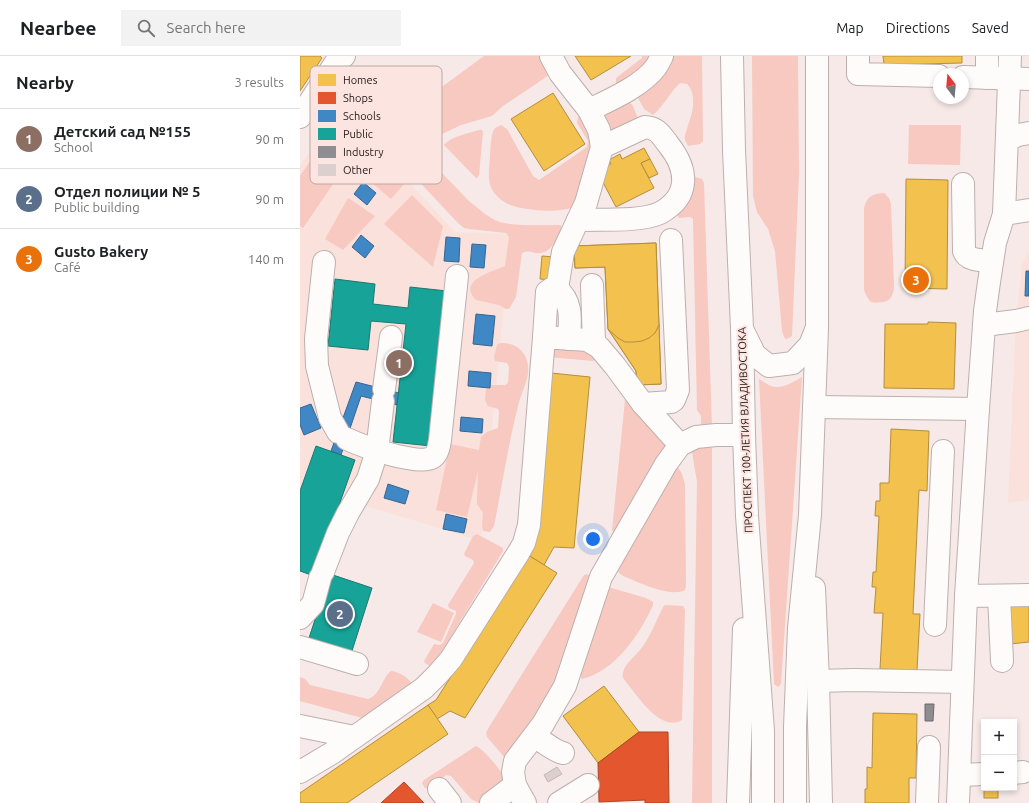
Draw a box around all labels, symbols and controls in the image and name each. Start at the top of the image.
search box [121,10,401,46]
text: Nearbee [20,17,97,39]
icon: search [135,17,157,39]
text: Search here [167,19,246,36]
text: Map [836,20,864,36]
text: Directions [886,20,950,36]
text: Saved [972,20,1009,36]
legend [310,66,442,184]
north arrow [933,68,969,104]
text: Nearby [16,73,74,92]
text: Homes [343,74,378,86]
text: 3 results [234,75,284,89]
text: Shops [343,92,373,104]
text: Schools [343,110,381,122]
text: Детский сад №155 [54,123,191,140]
text: Public [343,128,373,140]
text: 1 [25,132,33,146]
text: 90 m [255,132,284,146]
text: School [54,140,93,154]
text: Industry [343,146,384,158]
text: Other [343,164,373,176]
text: Отдел полиции № 5 [54,183,200,200]
text: 2 [25,192,33,206]
text: 90 m [255,192,284,206]
text: Public building [54,200,140,214]
text: Gusto Bakery [54,243,148,260]
text: 3 [25,252,33,266]
text: 140 m [248,252,284,266]
text: Café [54,260,81,274]
pin: 3 [903,265,929,295]
street label: ПРОСПЕКТ 100-ЛЕТИЯ ВЛАДИВОСТОКА [735,326,755,533]
pin: 1 [386,348,412,378]
your location [583,529,603,549]
pin: 2 [327,599,353,629]
map controls [981,719,1017,791]
button: + [981,719,1017,755]
button: − [981,755,1017,791]

